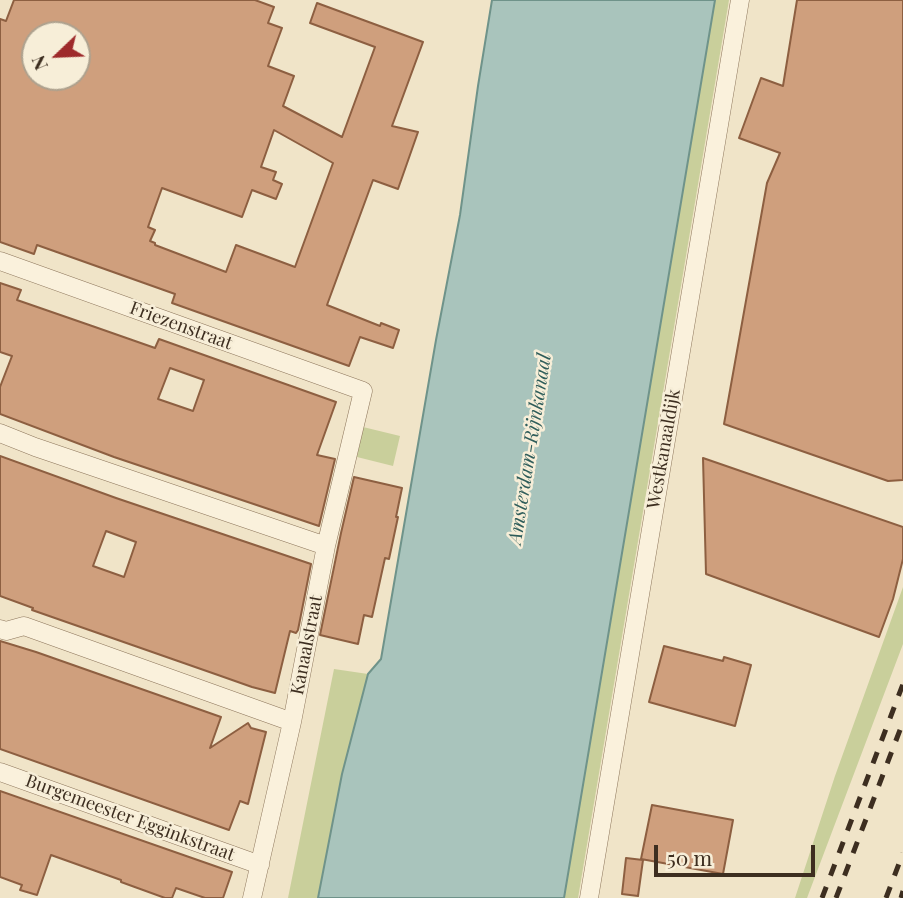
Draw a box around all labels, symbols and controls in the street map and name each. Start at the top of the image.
north arrow [21,21,91,91]
text: N [24,52,53,75]
street label: Friezenstraat [127,297,235,355]
water label: Amsterdam-Rijnkanaal [504,352,556,546]
street label: Westkanaaldijk [643,387,685,511]
street label: Kanaalstraat [287,593,327,697]
street label: Burgemeester Egginkstraat [22,770,238,866]
scale bar [658,832,819,876]
text: 50 m [667,843,712,871]

